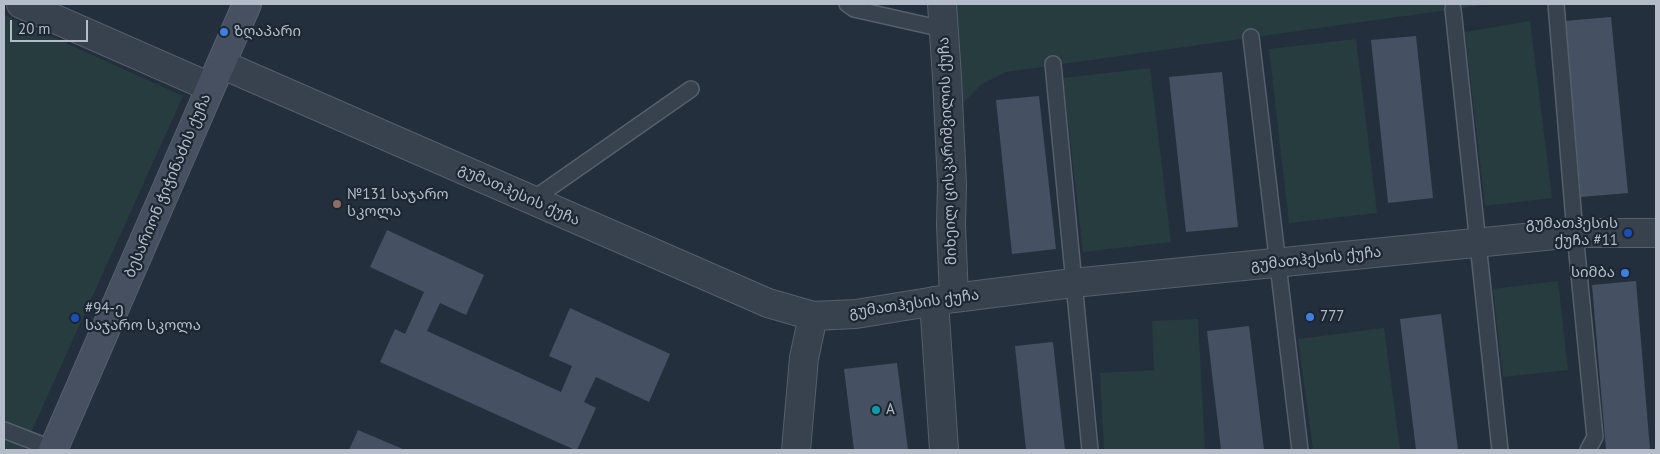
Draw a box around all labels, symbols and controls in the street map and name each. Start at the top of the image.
scale bar [12,10,90,42]
text: 20 m [18,19,51,38]
place label: ზღაპარი [234,23,301,41]
marker: ზღაპარი [218,26,230,38]
street label: მიხეილ ცისკარიშვილის ქუჩა [935,37,961,265]
street label: ბესარიონ ჭიჭინაძის ქუჩა [121,91,215,281]
street label: გუმათჰესის ქუჩა [455,160,583,230]
place label: №131 საჯარო სკოლა [347,186,449,221]
marker: №131 საჯარო სკოლა [331,198,343,210]
place label: გუმათჰესის ქუჩა #11 [1526,215,1618,250]
marker: გუმათჰესის ქუჩა #11 [1622,227,1634,239]
street label: გუმათჰესის ქუჩა [1250,243,1382,275]
place label: სიმბა [1571,264,1615,282]
marker: სიმბა [1619,267,1631,279]
street label: გუმათჰესის ქუჩა [848,286,980,322]
place label: #94-ე საჯარო სკოლა [85,300,201,335]
place label: 777 [1320,308,1345,326]
marker: 777 [1304,311,1316,323]
marker: #94-ე საჯარო სკოლა [69,312,81,324]
place label: A [886,401,895,419]
marker: A [870,404,882,416]

